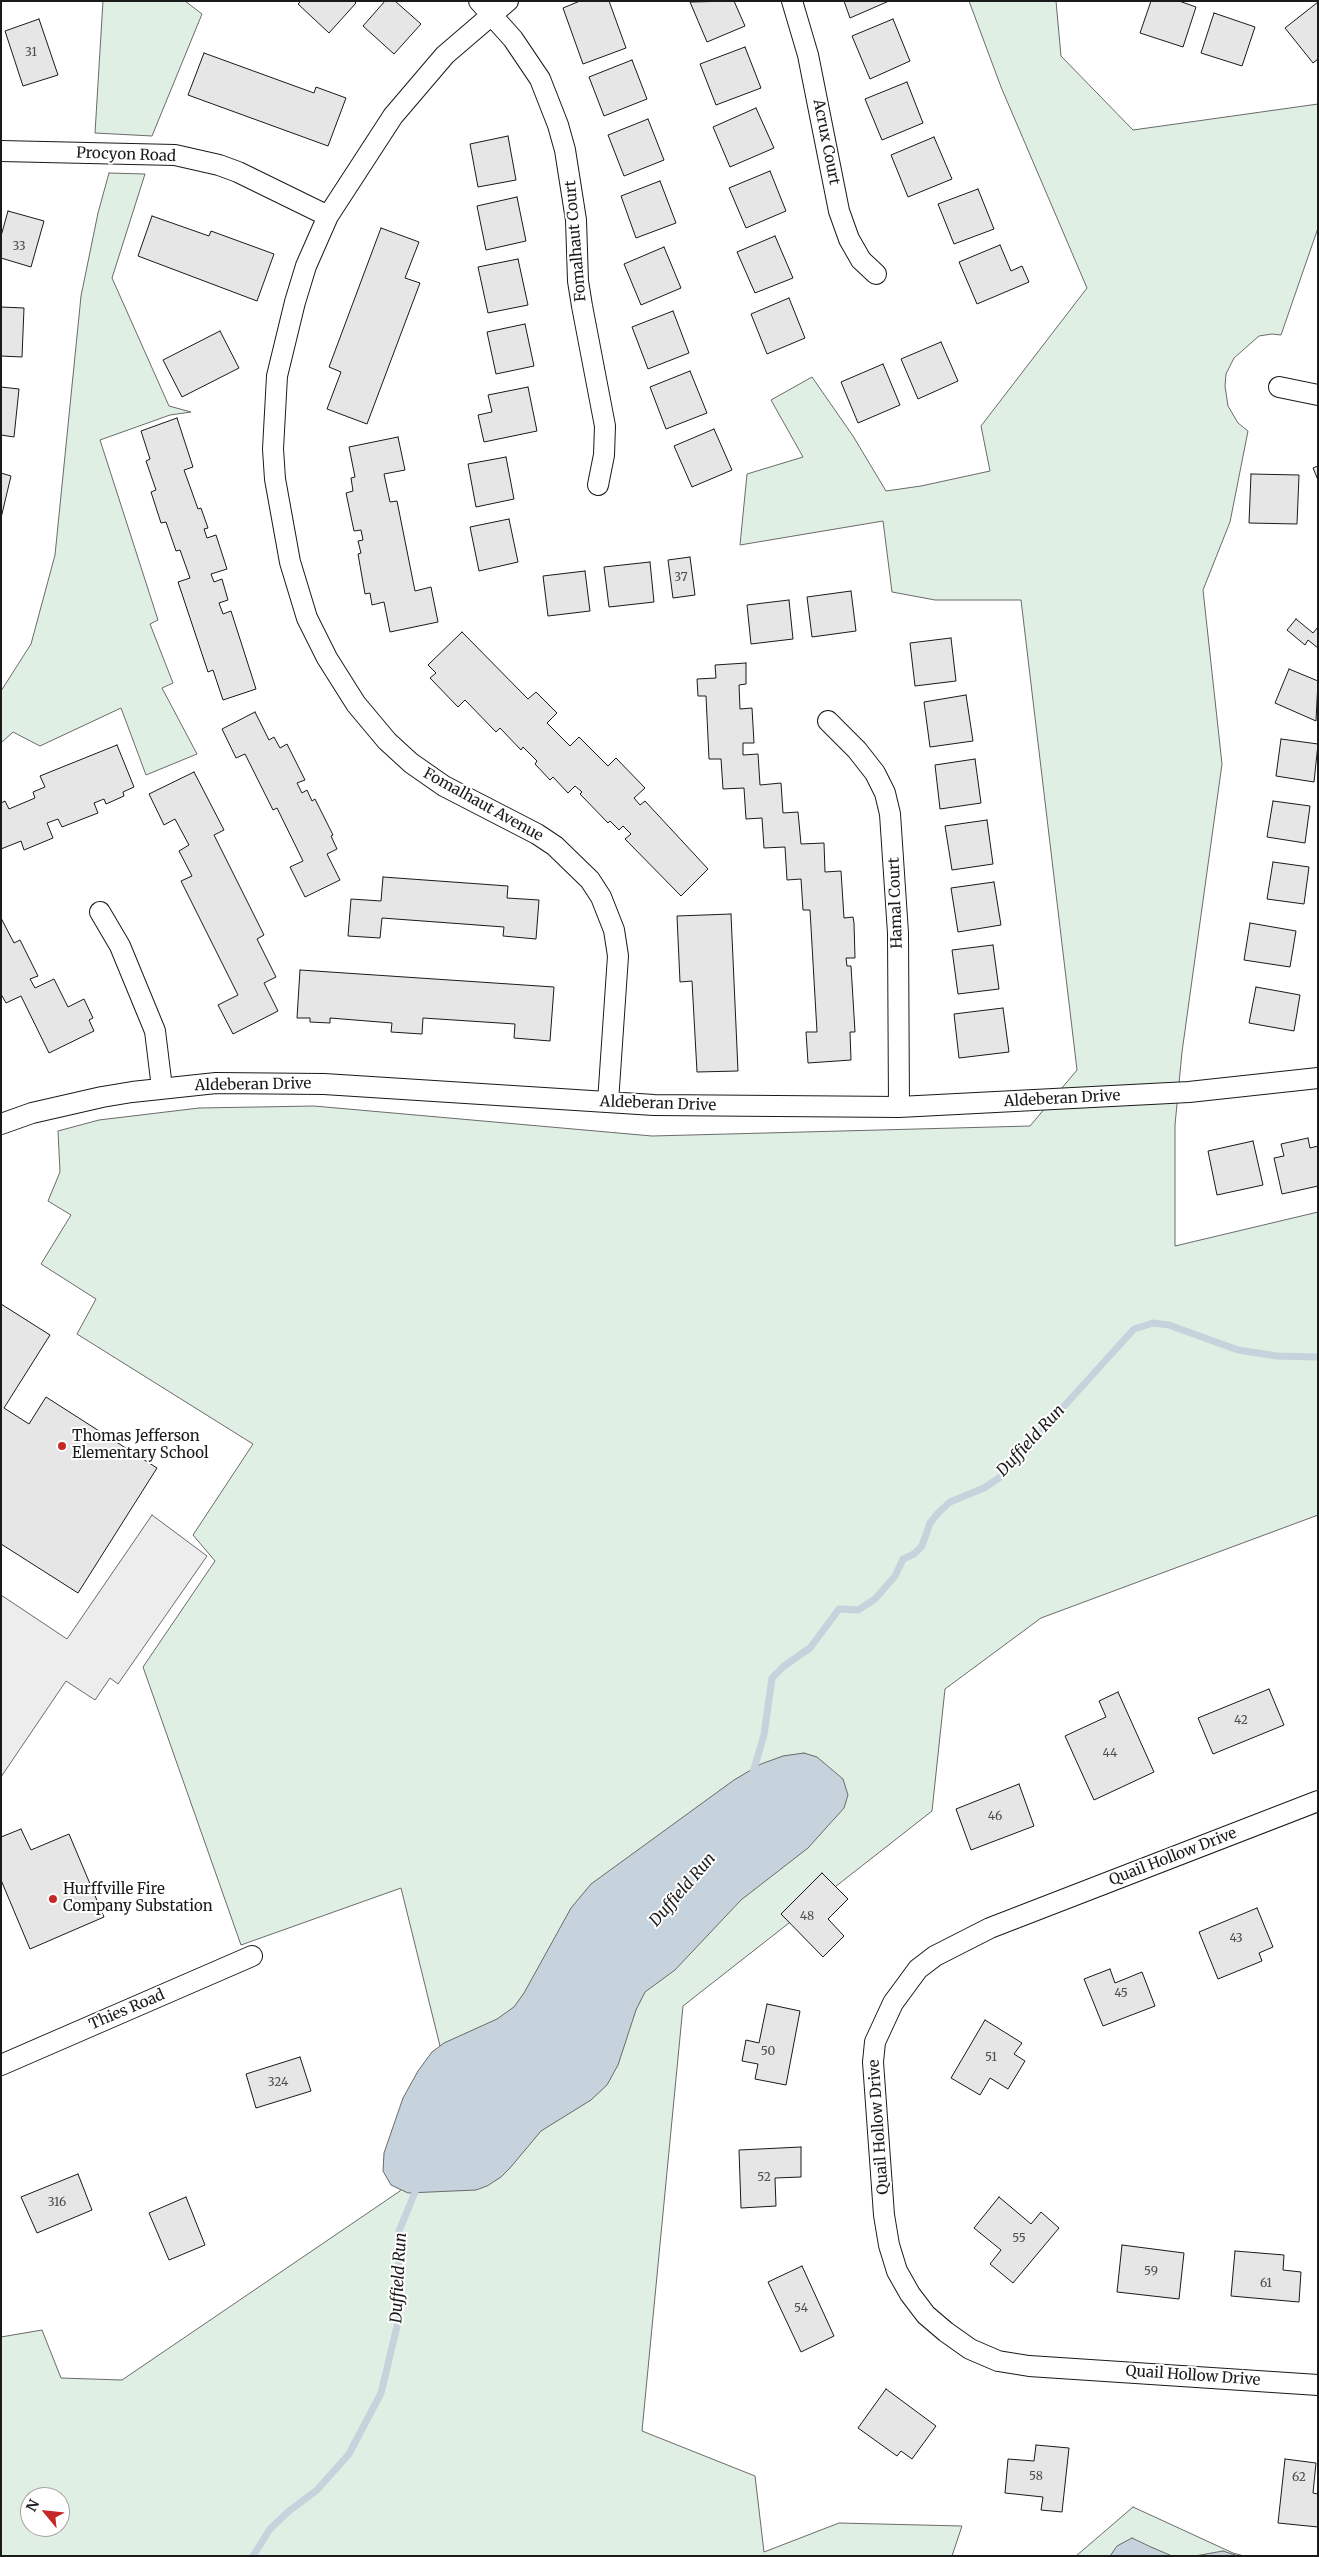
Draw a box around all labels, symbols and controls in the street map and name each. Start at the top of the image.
house number: 31 [25,46,37,60]
street label: Acrux Court [809,98,843,186]
street label: Procyon Road [76,144,176,166]
street label: Fomalhaut Court [562,180,590,302]
house number: 33 [12,240,26,254]
house number: 37 [674,571,688,585]
street label: Fomalhaut Avenue [420,765,546,845]
street label: Hamal Court [885,857,907,949]
street label: Aldeberan Drive [195,1075,311,1095]
street label: Aldeberan Drive [1003,1087,1121,1111]
street label: Aldeberan Drive [599,1093,717,1115]
water label: Duffield Run [993,1401,1069,1481]
place label: Thomas Jefferson Elementary School [72,1428,209,1463]
marker: Thomas Jefferson Elementary School [56,1440,68,1452]
house number: 42 [1234,1714,1248,1728]
house number: 44 [1103,1747,1117,1761]
house number: 46 [988,1810,1002,1824]
street label: Quail Hollow Drive [1107,1824,1239,1890]
water label: Duffield Run [646,1849,720,1931]
place label: Hurffville Fire Company Substation [63,1881,213,1916]
marker: Hurffville Fire Company Substation [47,1893,59,1905]
house number: 48 [800,1910,814,1924]
house number: 43 [1229,1932,1243,1946]
street label: Thies Road [86,1986,168,2034]
house number: 45 [1114,1987,1128,2001]
house number: 50 [761,2045,775,2059]
house number: 51 [985,2051,997,2065]
street label: Quail Hollow Drive [865,2059,893,2195]
house number: 324 [268,2076,288,2090]
house number: 52 [757,2171,771,2185]
house number: 316 [48,2196,66,2210]
water label: Duffield Run [387,2232,411,2324]
house number: 55 [1012,2232,1026,2246]
house number: 59 [1144,2265,1158,2279]
house number: 61 [1260,2277,1272,2291]
house number: 54 [794,2302,808,2316]
street label: Quail Hollow Drive [1125,2362,1261,2390]
house number: 58 [1029,2470,1043,2484]
house number: 62 [1292,2471,1306,2485]
north arrow [20,2487,70,2537]
text: N [22,2496,43,2515]

